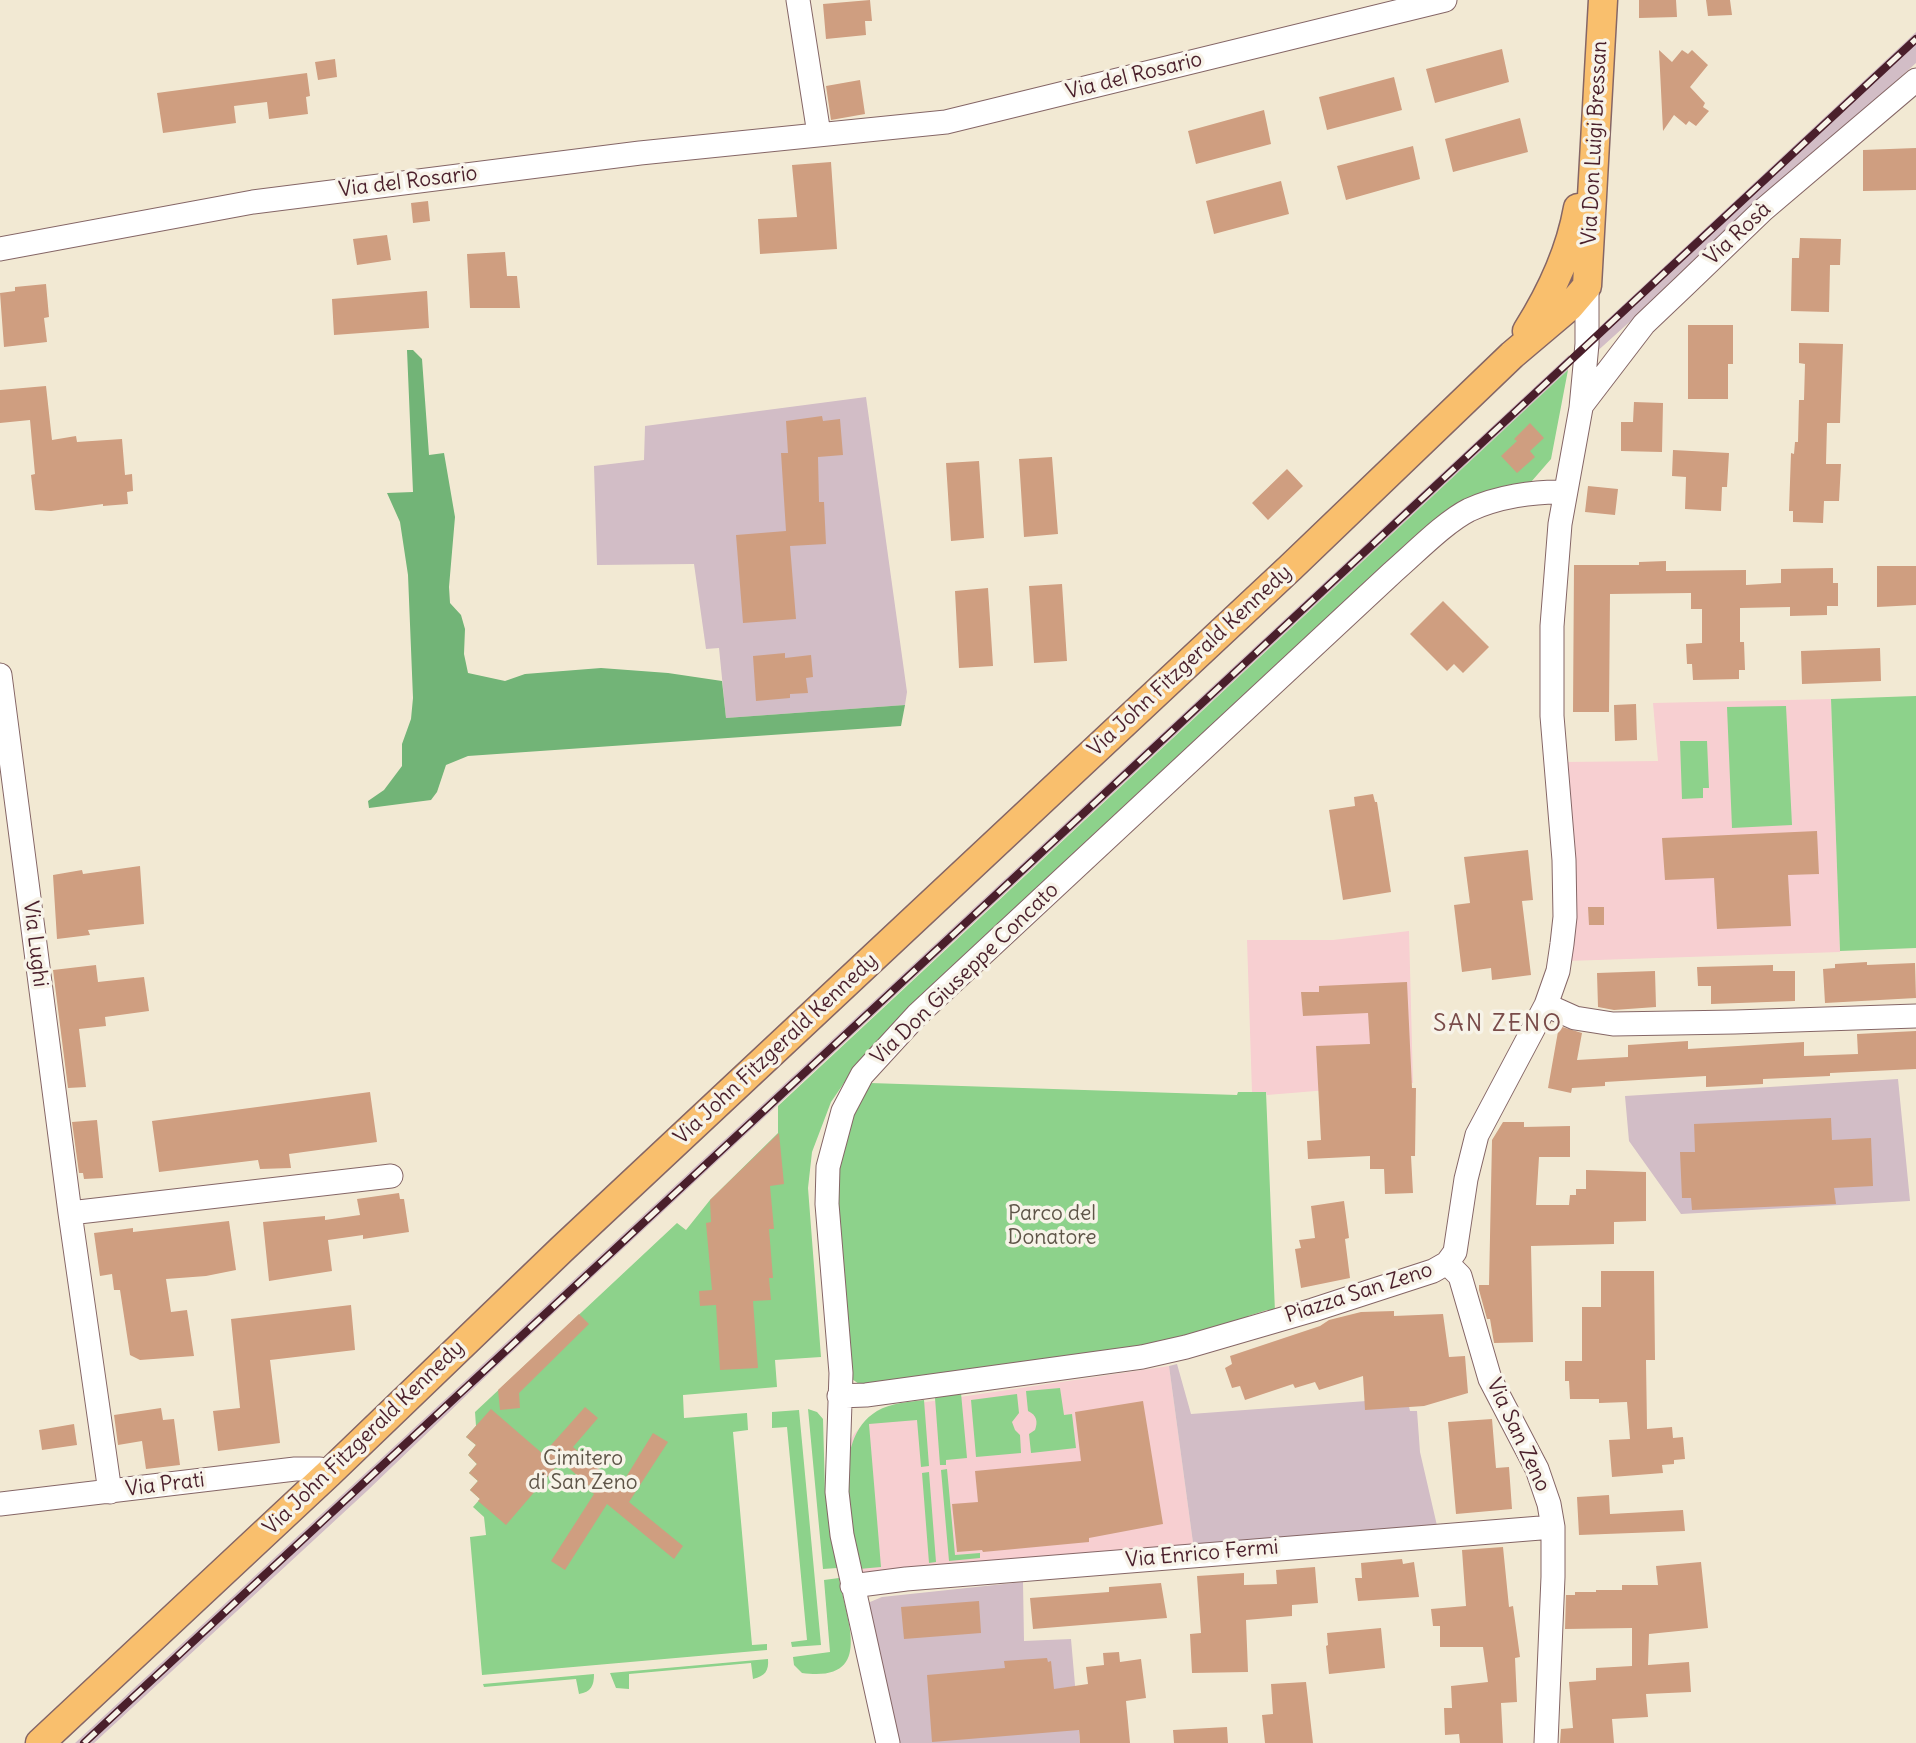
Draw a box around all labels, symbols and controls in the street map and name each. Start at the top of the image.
street label: Via Don Luigi Bressan [1577,40,1613,246]
street label: Via del Rosario [1063,47,1205,105]
street label: Via del Rosario [337,161,479,203]
street label: Via Rosà [1700,197,1776,271]
street label: Via John Fitzgerald Kennedy [1083,560,1297,762]
street label: Via Don Giuseppe Concato [866,878,1064,1070]
street label: Via Lughi [17,899,53,989]
street label: Via John Fitzgerald Kennedy [669,948,883,1150]
district label: SAN ZENO [1434,1010,1562,1038]
park label: Parco del Donatore [1008,1201,1096,1251]
street label: Piazza San Zeno [1282,1257,1436,1329]
street label: Via John Fitzgerald Kennedy [258,1335,470,1541]
street label: Via San Zeno [1481,1374,1555,1496]
park label: Cimitero di San Zeno [528,1446,638,1496]
street label: Via Prati [124,1468,206,1502]
street label: Via Enrico Fermi [1124,1535,1280,1573]

